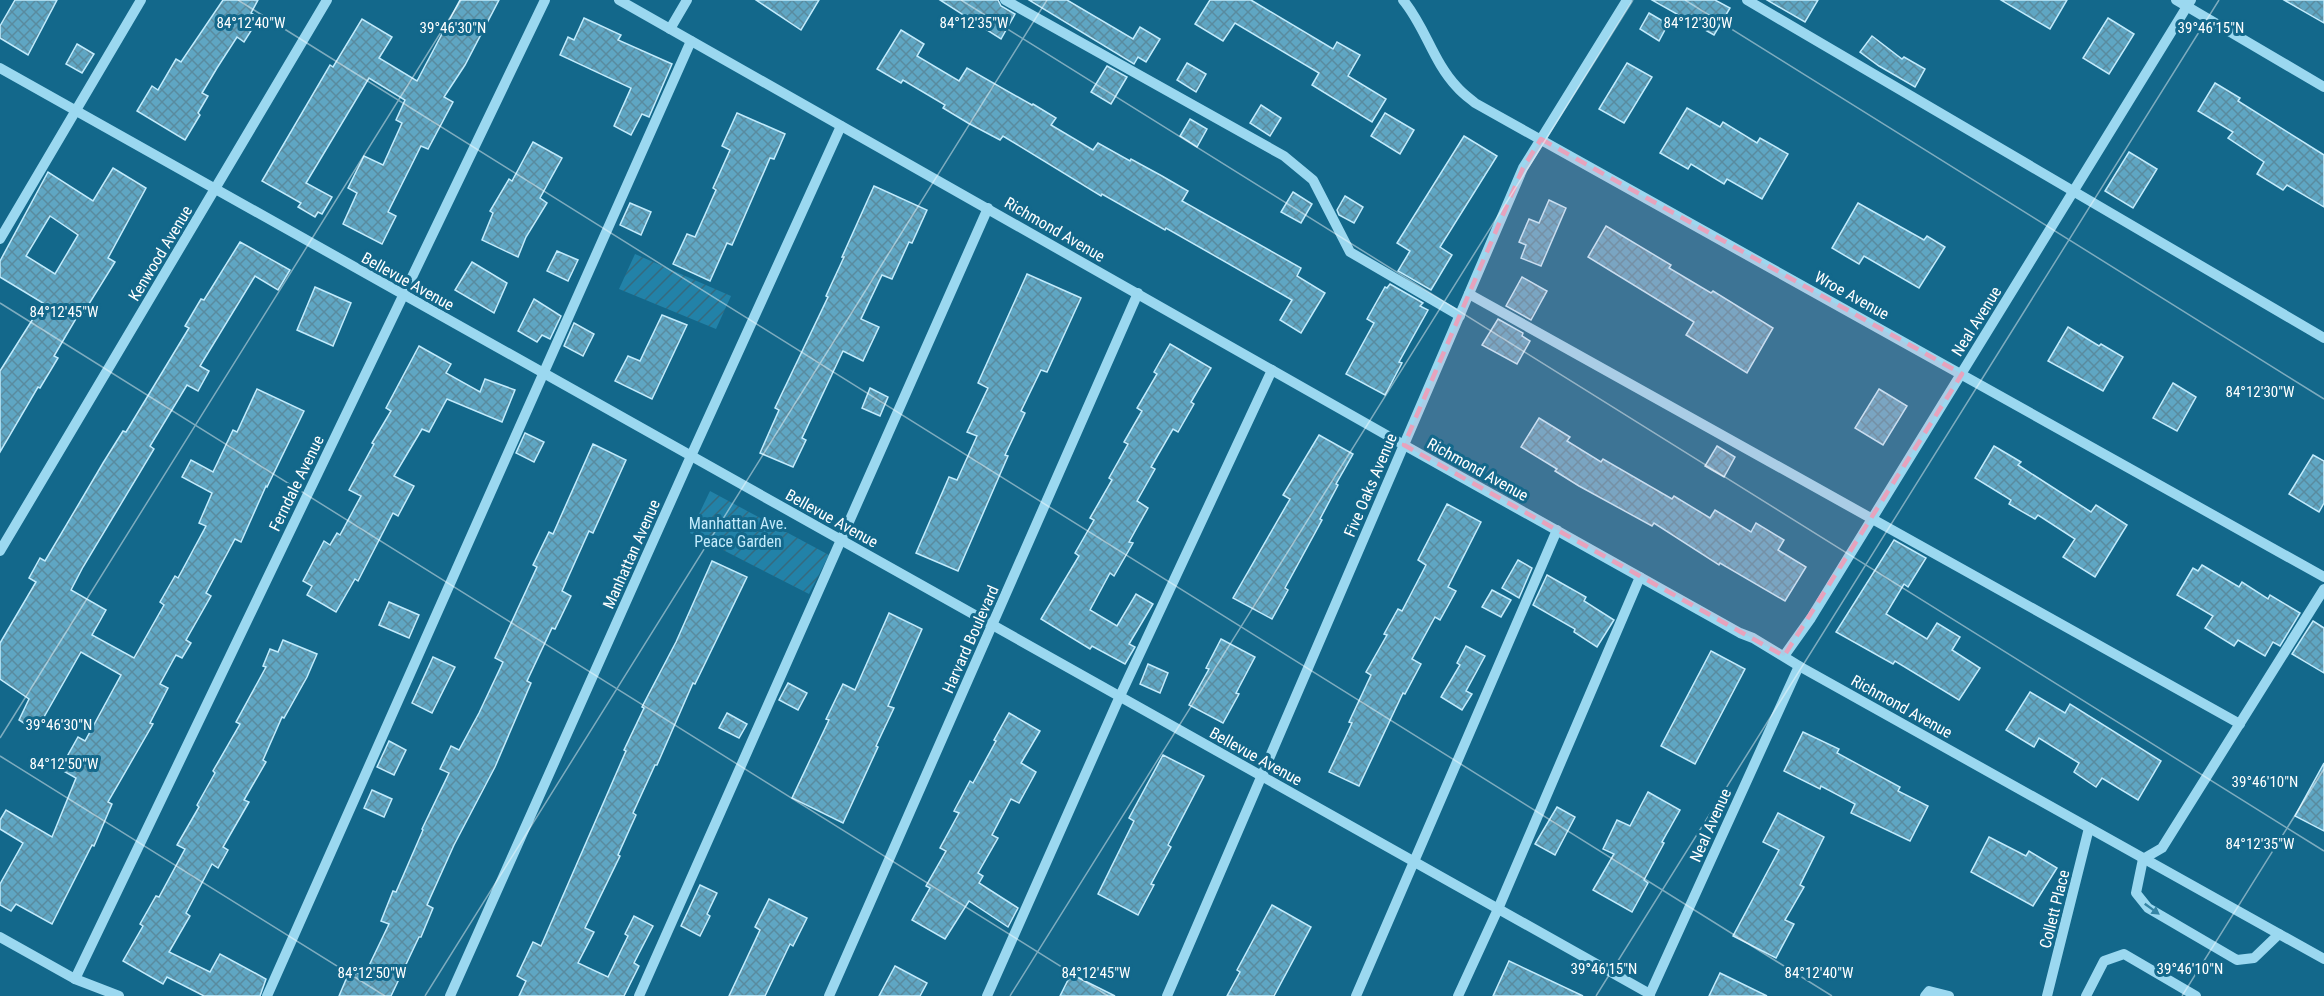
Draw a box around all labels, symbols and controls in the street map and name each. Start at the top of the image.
text: 84°12'40"W [217,14,286,32]
text: 84°12'35"W [940,14,1009,32]
text: 84°12'30"W [1664,14,1733,32]
text: 39°46'30"N [420,19,486,37]
text: 39°46'15"N [2178,19,2244,37]
street label: Richmond Avenue [1001,193,1108,266]
street label: Kenwood Avenue [124,202,196,304]
street label: Bellevue Avenue [358,248,457,315]
street label: Wroe Avenue [1811,267,1892,324]
street label: Neal Avenue [1948,283,2005,360]
text: 84°12'45"W [30,303,99,321]
text: 84°12'30"W [2226,383,2295,401]
street label: Five Oaks Avenue [1340,430,1401,540]
street label: Ferndale Avenue [265,432,328,534]
street label: Richmond Avenue [1424,434,1532,505]
street label: Bellevue Avenue [782,485,881,552]
street label: Manhattan Avenue [599,497,664,612]
park label: Manhattan Ave. Peace Garden [689,514,787,551]
street label: Harvard Boulevard [938,582,1003,696]
street label: Richmond Avenue [1848,671,1956,742]
text: 39°46'30"N [26,716,92,734]
street label: Bellevue Avenue [1206,723,1305,790]
text: 84°12'50"W [30,755,99,773]
text: 39°46'10"N [2232,773,2298,791]
street label: Neal Avenue [1686,785,1735,865]
text: 84°12'35"W [2226,835,2295,853]
street label: Collett Place [2036,868,2073,950]
one-way arrow [2144,903,2160,915]
text: 39°46'15"N [1571,960,1637,978]
text: 39°46'10"N [2157,960,2223,978]
text: 84°12'50"W [338,964,407,982]
text: 84°12'45"W [1062,964,1131,982]
text: 84°12'40"W [1785,964,1854,982]

